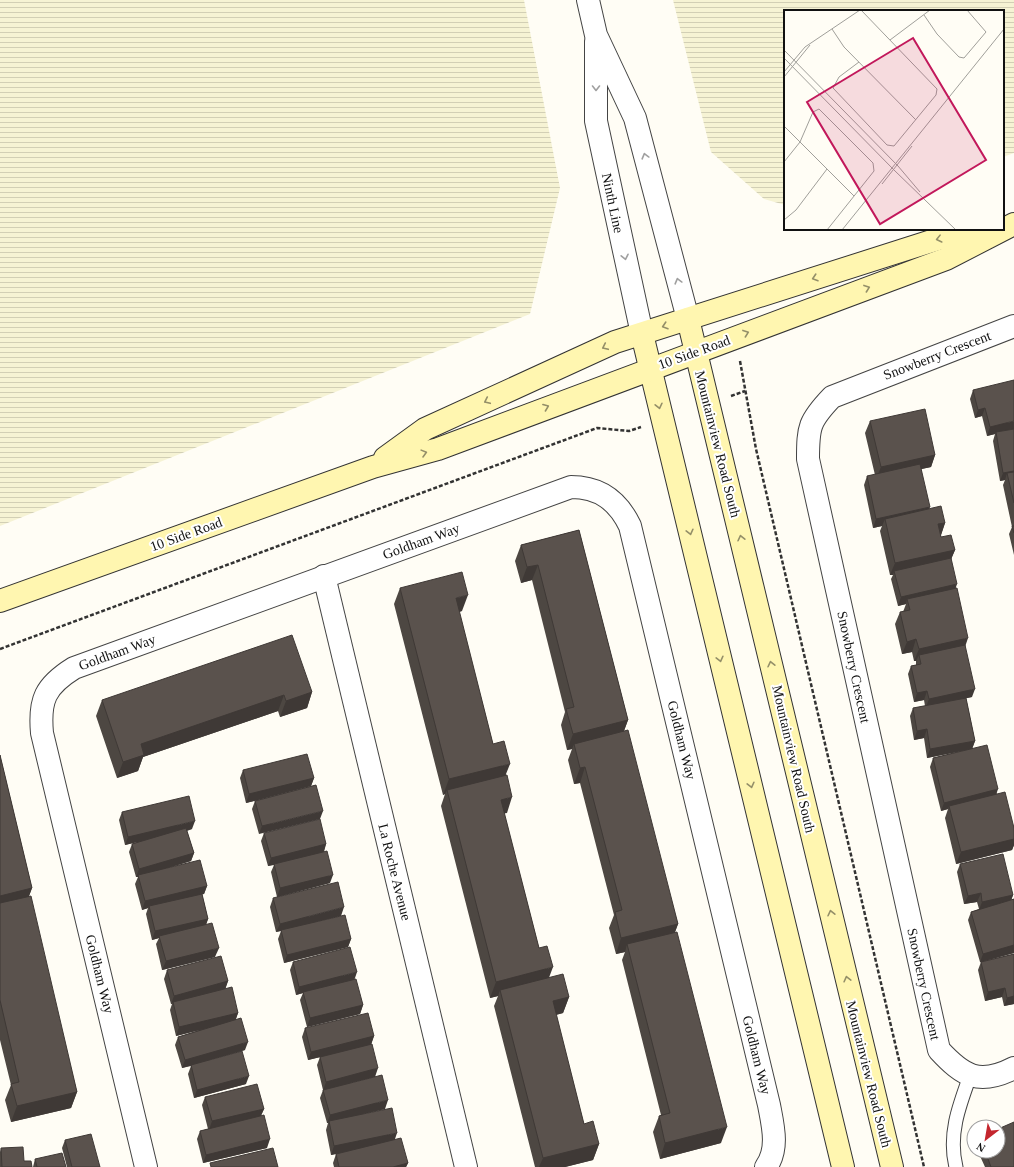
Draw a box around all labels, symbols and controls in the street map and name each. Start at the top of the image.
inset map [784,10,1004,230]
one-way arrow [592,85,600,91]
one-way arrow [641,152,650,159]
street label: Ninth Line [599,172,626,235]
one-way arrow [936,234,943,243]
one-way arrow [620,254,628,260]
one-way arrow [812,273,819,282]
one-way arrow [675,278,683,284]
one-way arrow [864,284,871,293]
one-way arrow [662,321,669,330]
street label: Snowberry Crescent [881,328,993,383]
one-way arrow [742,330,749,338]
street label: 10 Side Road [656,333,732,372]
one-way arrow [602,342,609,350]
street label: Mountainview Road South [692,369,743,519]
one-way arrow [484,396,491,404]
one-way arrow [654,402,663,409]
one-way arrow [542,404,549,412]
one-way arrow [421,449,427,457]
street label: 10 Side Road [148,515,224,554]
street label: Goldham Way [381,521,462,562]
one-way arrow [685,529,693,536]
one-way arrow [737,535,745,541]
street label: Snowberry Crescent [834,610,873,724]
street label: Goldham Way [77,632,158,673]
one-way arrow [715,655,724,662]
one-way arrow [767,661,775,667]
street label: Mountainview Road South [769,684,818,834]
street label: Goldham Way [664,699,699,781]
one-way arrow [746,782,754,788]
street label: La Roche Avenue [375,822,414,922]
one-way arrow [827,910,835,916]
street label: Snowberry Crescent [904,927,943,1041]
street label: Goldham Way [82,933,117,1015]
one-way arrow [843,976,851,983]
street label: Mountainview Road South [843,999,894,1149]
street label: Goldham Way [739,1014,774,1096]
north arrow [966,1119,1006,1159]
text: N [974,1140,987,1155]

